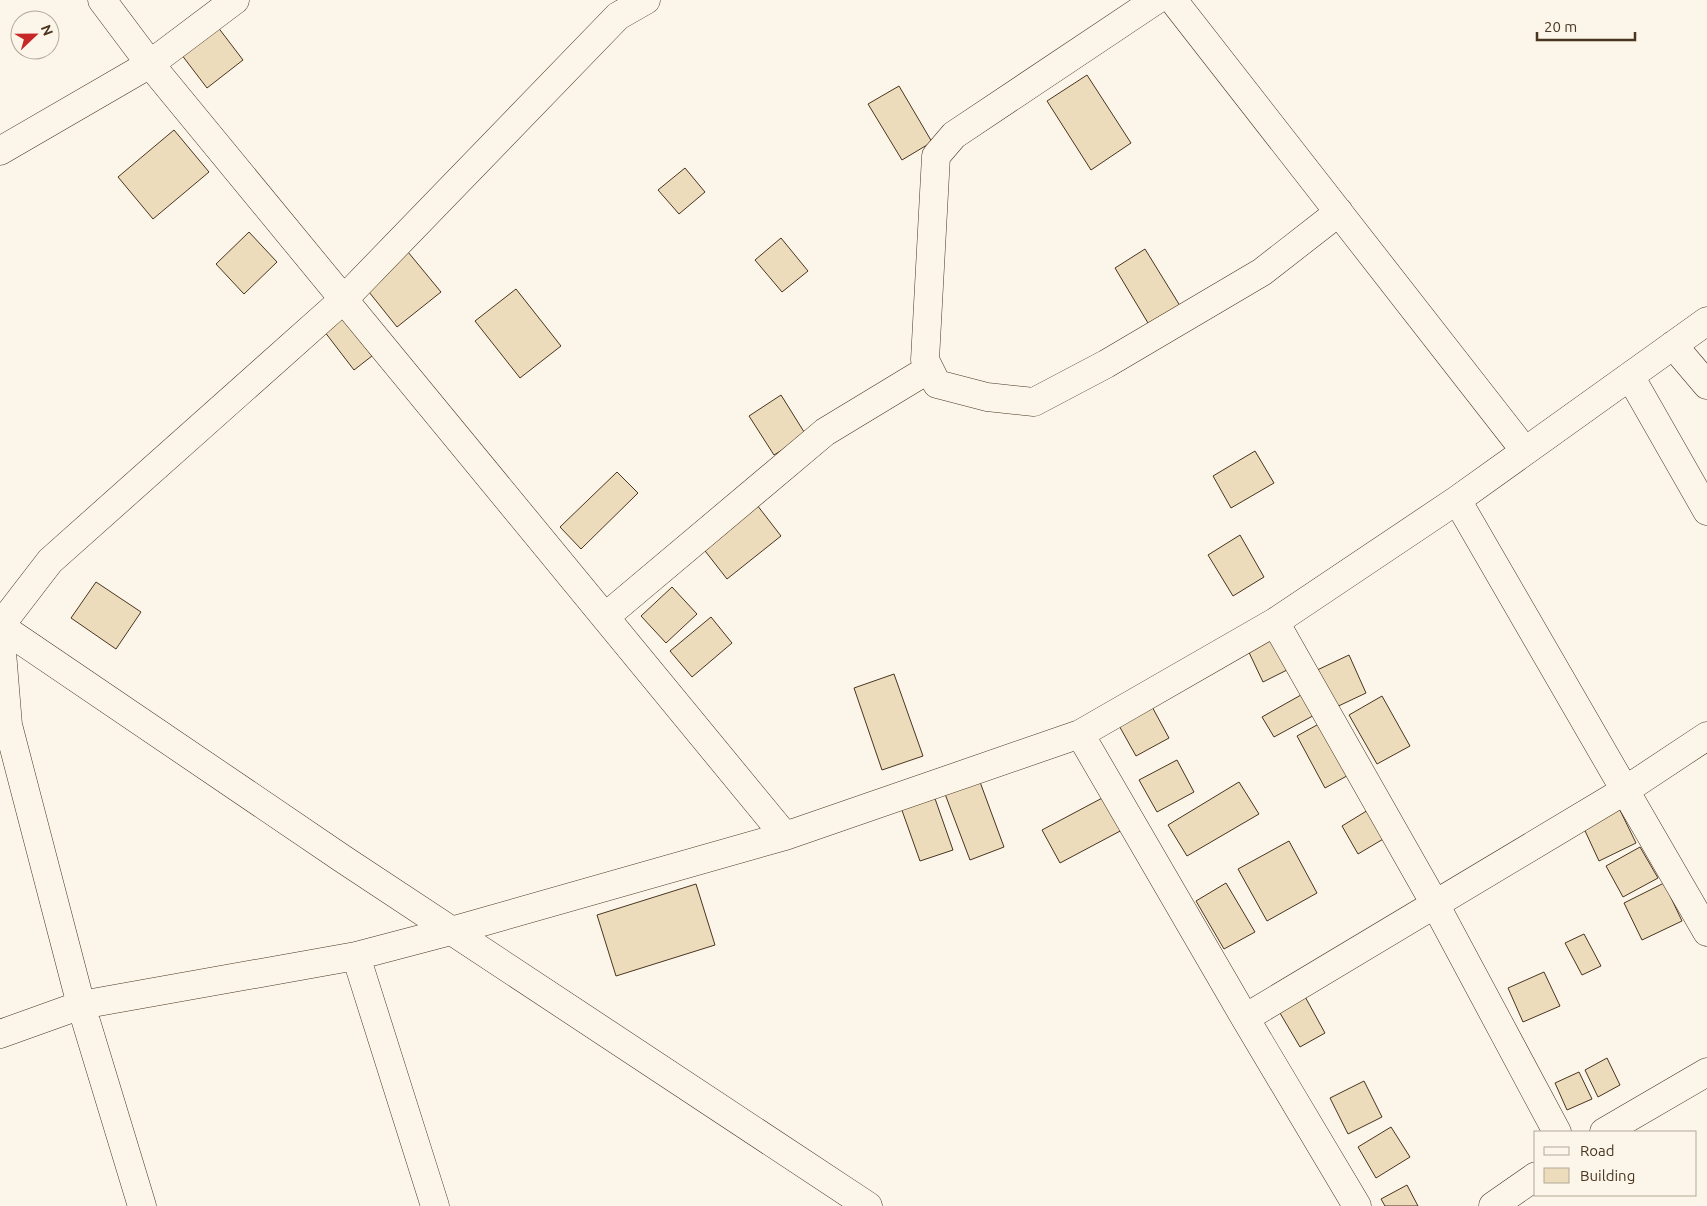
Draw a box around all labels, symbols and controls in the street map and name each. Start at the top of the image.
north arrow [10,10,60,60]
scale bar [1537,10,1634,42]
text: 20 m [1544,18,1577,35]
text: N [38,22,56,38]
legend [1534,1131,1697,1196]
text: Road [1580,1142,1615,1159]
text: Building [1580,1167,1635,1184]

